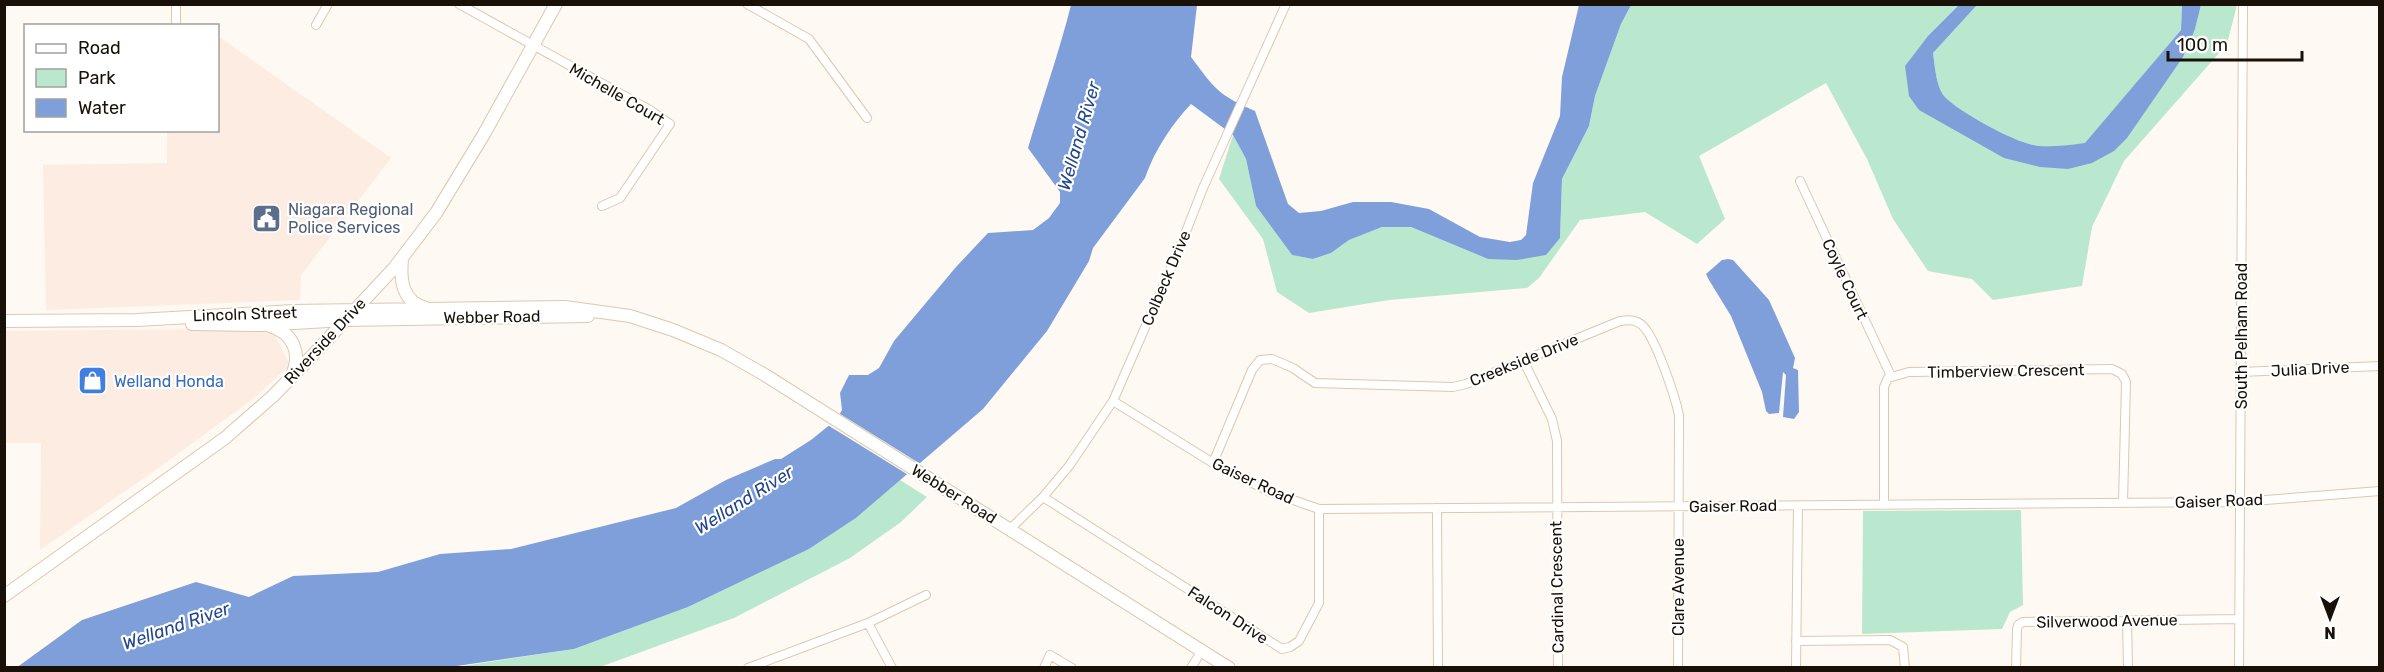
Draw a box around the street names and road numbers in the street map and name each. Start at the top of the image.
street label: Michelle Court [566,59,668,129]
street label: Colbeck Drive [1137,228,1195,328]
street label: Coyle Court [1818,236,1872,322]
street label: South Pelham Road [2232,263,2251,409]
street label: Riverside Drive [280,294,370,388]
street label: Lincoln Street [193,303,297,325]
street label: Webber Road [443,307,541,327]
street label: Creekside Drive [1467,330,1581,390]
street label: Julia Drive [2270,357,2350,381]
street label: Timberview Crescent [1927,360,2085,382]
street label: Gaiser Road [1209,454,1297,508]
street label: Webber Road [908,460,1000,528]
street label: Gaiser Road [2175,490,2263,512]
street label: Gaiser Road [1689,496,1777,516]
street label: Cardinal Crescent [1546,521,1568,653]
street label: Clare Avenue [1669,538,1688,636]
street label: Falcon Drive [1184,582,1272,648]
street label: Silverwood Avenue [2036,610,2178,632]

